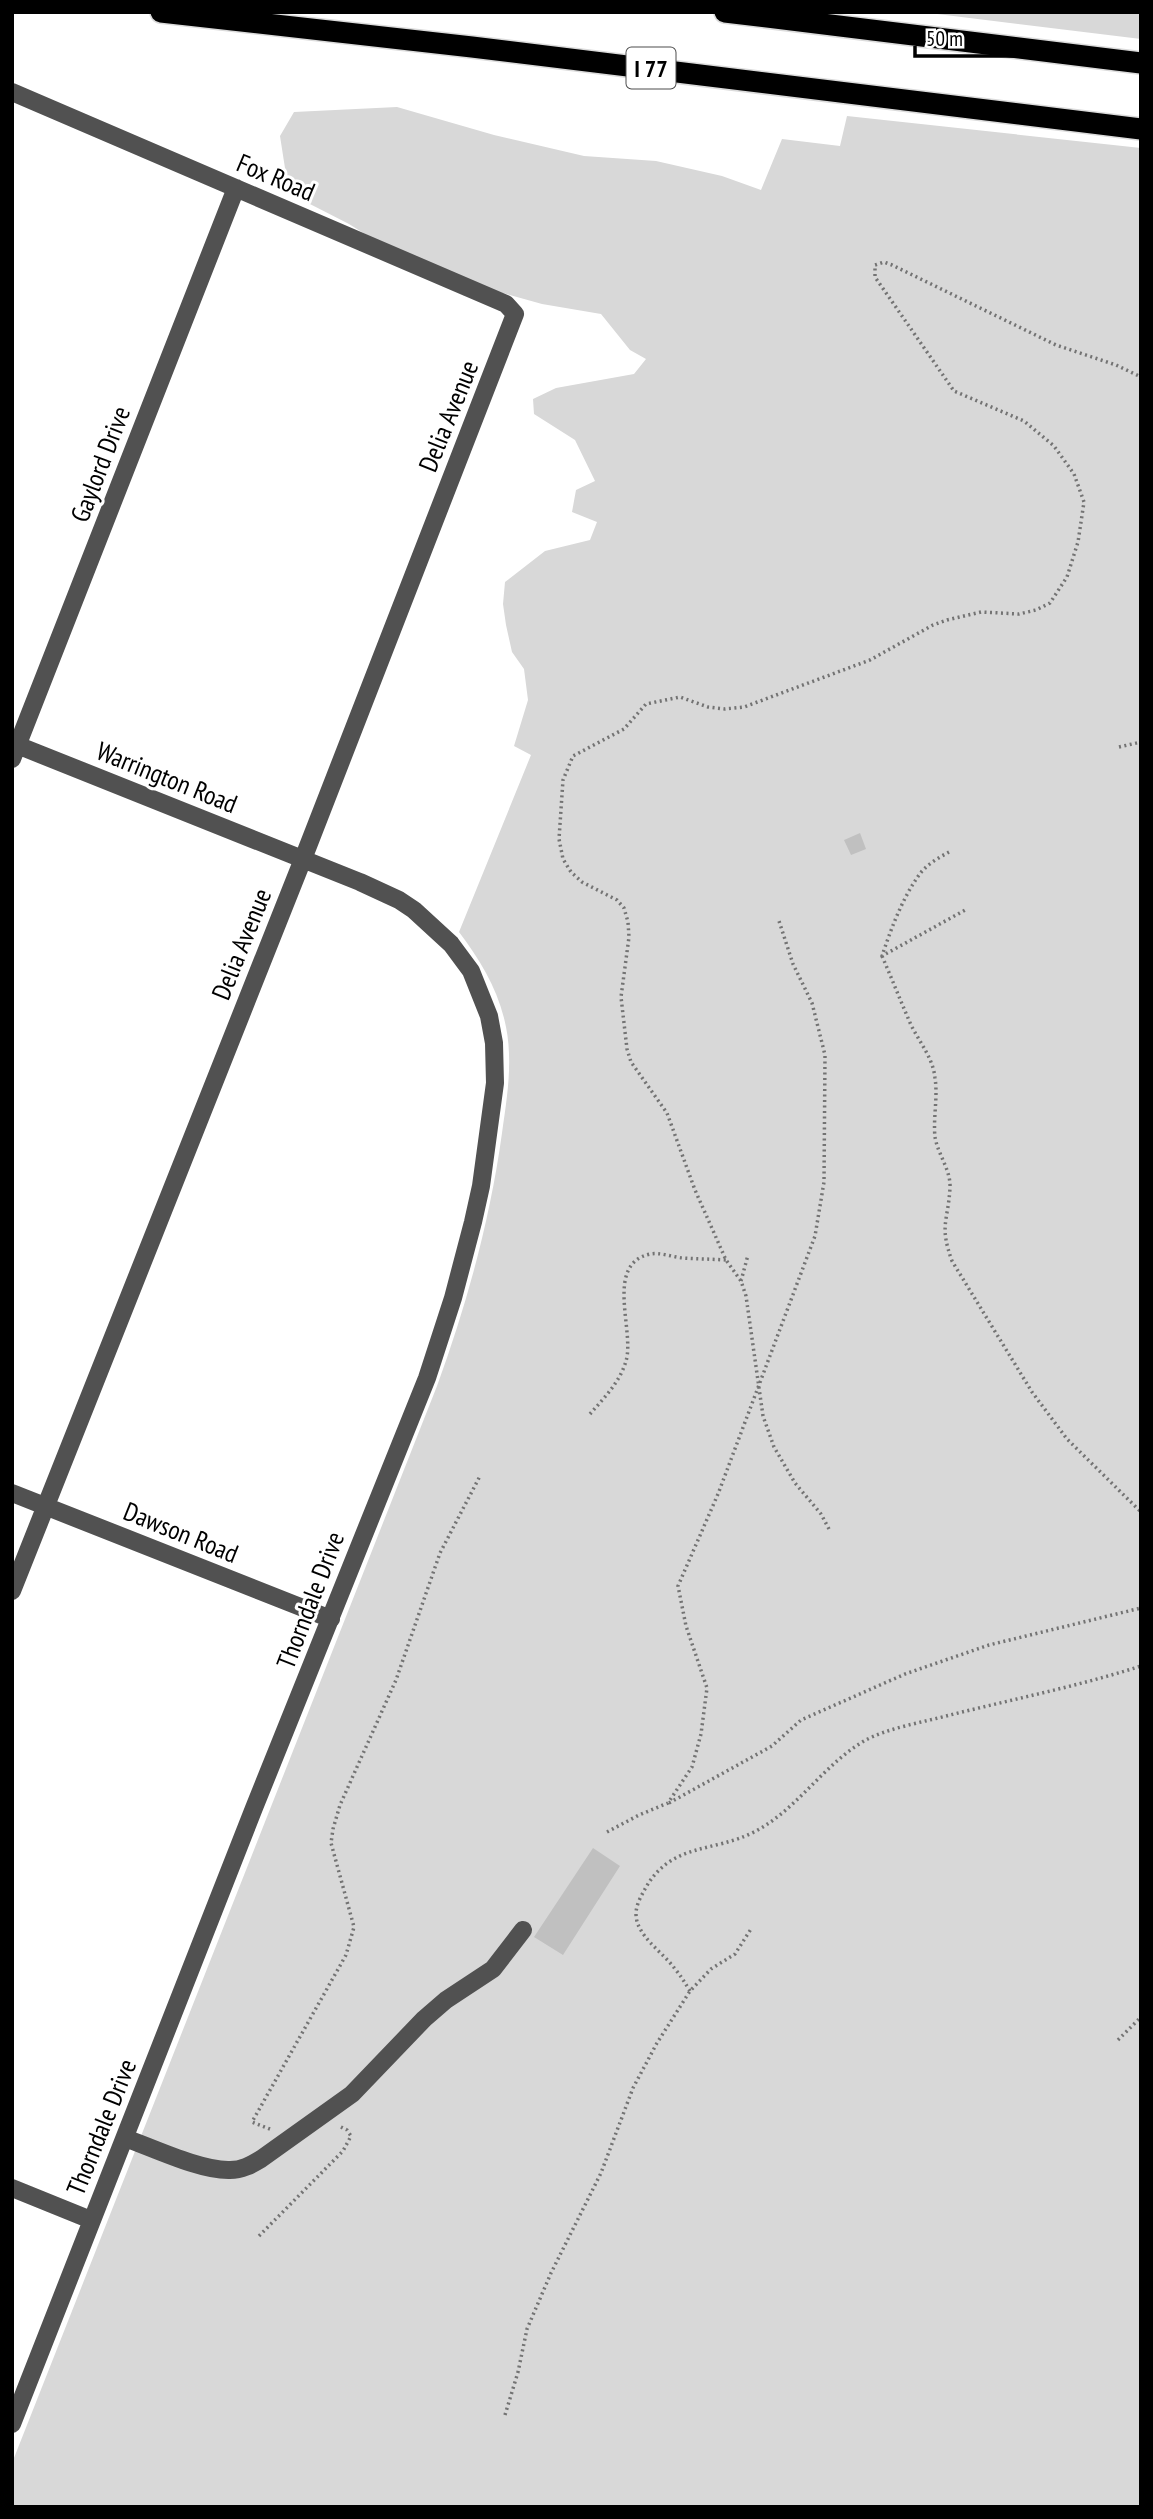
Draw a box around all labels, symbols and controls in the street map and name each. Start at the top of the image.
scale bar [915,14,1057,58]
text: 50 m [926,25,963,52]
road number: I 77 [626,47,676,88]
street label: Fox Road [232,146,320,208]
street label: Delia Avenue [411,356,485,476]
street label: Gaylord Drive [63,401,137,527]
street label: Warrington Road [92,734,242,820]
street label: Delia Avenue [204,884,278,1004]
street label: Dawson Road [119,1494,243,1570]
street label: Thorndale Drive [269,1527,351,1673]
street label: Thorndale Drive [59,2054,143,2200]

